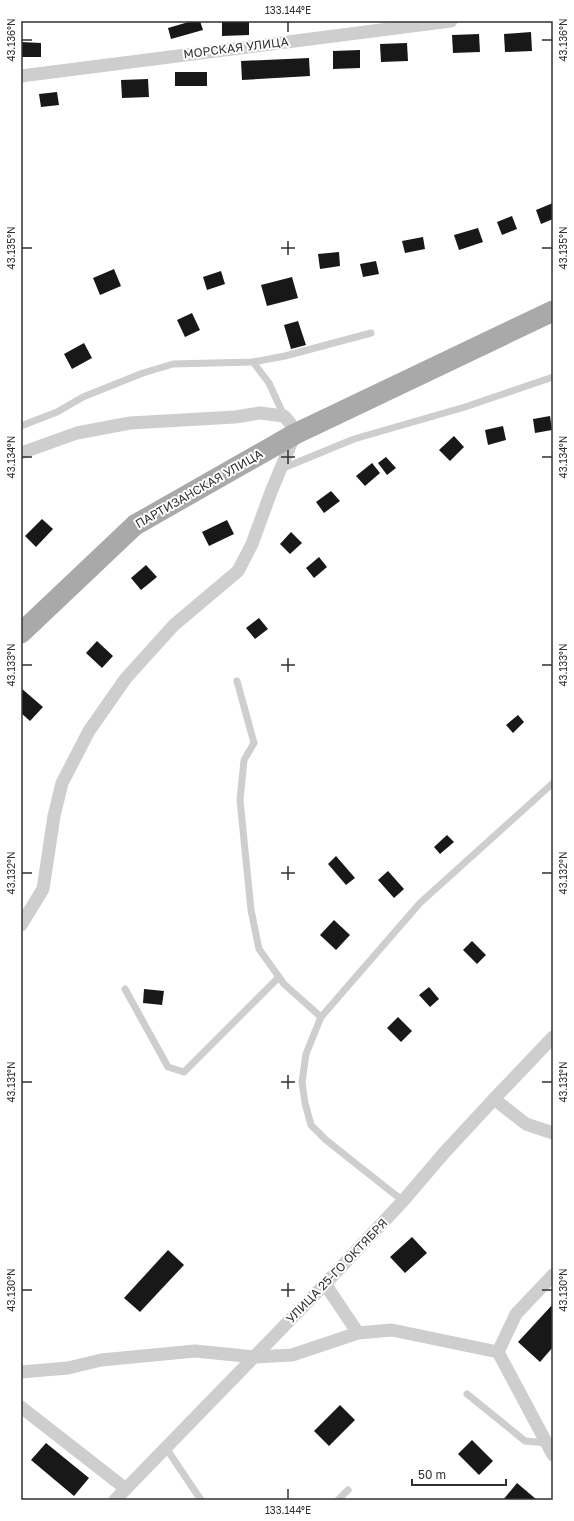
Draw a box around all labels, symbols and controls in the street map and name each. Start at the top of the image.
text: 133.144°E [265,4,311,16]
text: 43.136°N [5,18,17,62]
text: 43.136°N [557,18,569,62]
street label: МОРСКАЯ УЛИЦА [183,34,289,61]
text: 43.135°N [5,227,17,269]
text: 43.135°N [557,227,569,269]
text: 43.134°N [5,436,17,478]
text: 43.134°N [557,436,569,478]
street label: ПАРТИЗАНСКАЯ УЛИЦА [132,446,265,531]
text: 43.133°N [5,644,17,687]
text: 43.133°N [557,644,569,687]
text: 43.132°N [5,852,17,894]
text: 43.132°N [557,852,569,894]
text: 43.131°N [5,1061,17,1103]
text: 43.131°N [557,1061,569,1103]
street label: УЛИЦА 25-ГО ОКТЯБРЯ [283,1215,390,1326]
text: 43.130°N [5,1268,17,1312]
text: 43.130°N [557,1268,569,1312]
scale bar [412,1461,506,1487]
text: 50 m [418,1467,446,1482]
text: 133.144°E [265,1504,311,1516]

